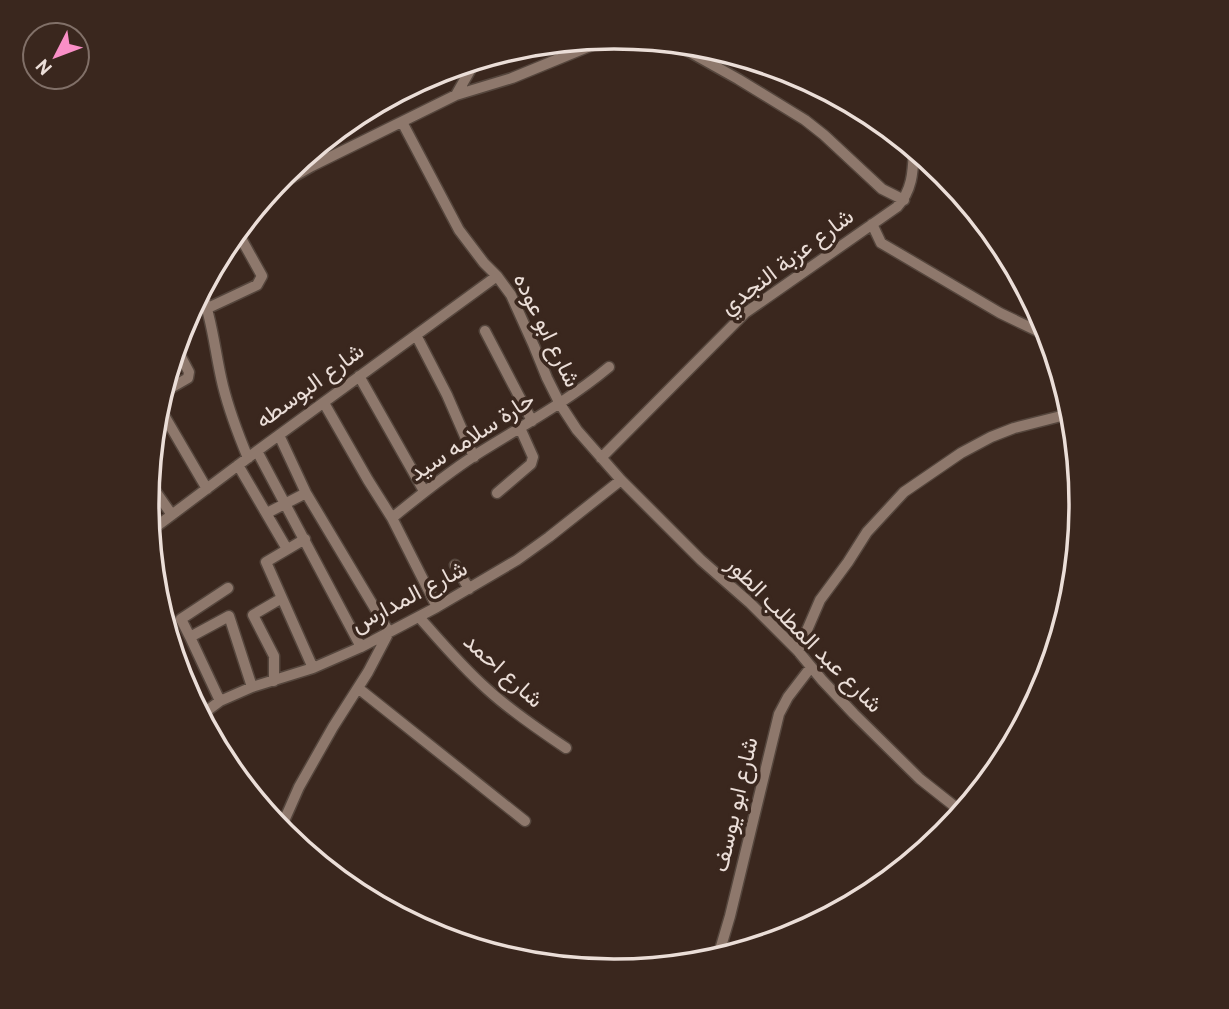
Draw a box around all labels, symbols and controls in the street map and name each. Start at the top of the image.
north arrow [21,21,91,91]
text: N [31,53,58,79]
street label: شارع عزبة النجدي [715,203,862,324]
street label: شارع ابو عوده [505,269,585,393]
street label: شارع البوسطه [251,338,371,436]
street label: حارة سلامه سيد [405,387,541,489]
street label: شارع عبد المطلب الطور [718,551,887,720]
street label: شارع المدارس [347,555,473,641]
street label: شارع احمد [456,628,548,716]
street label: شارع ابو يوسف [707,735,767,875]

